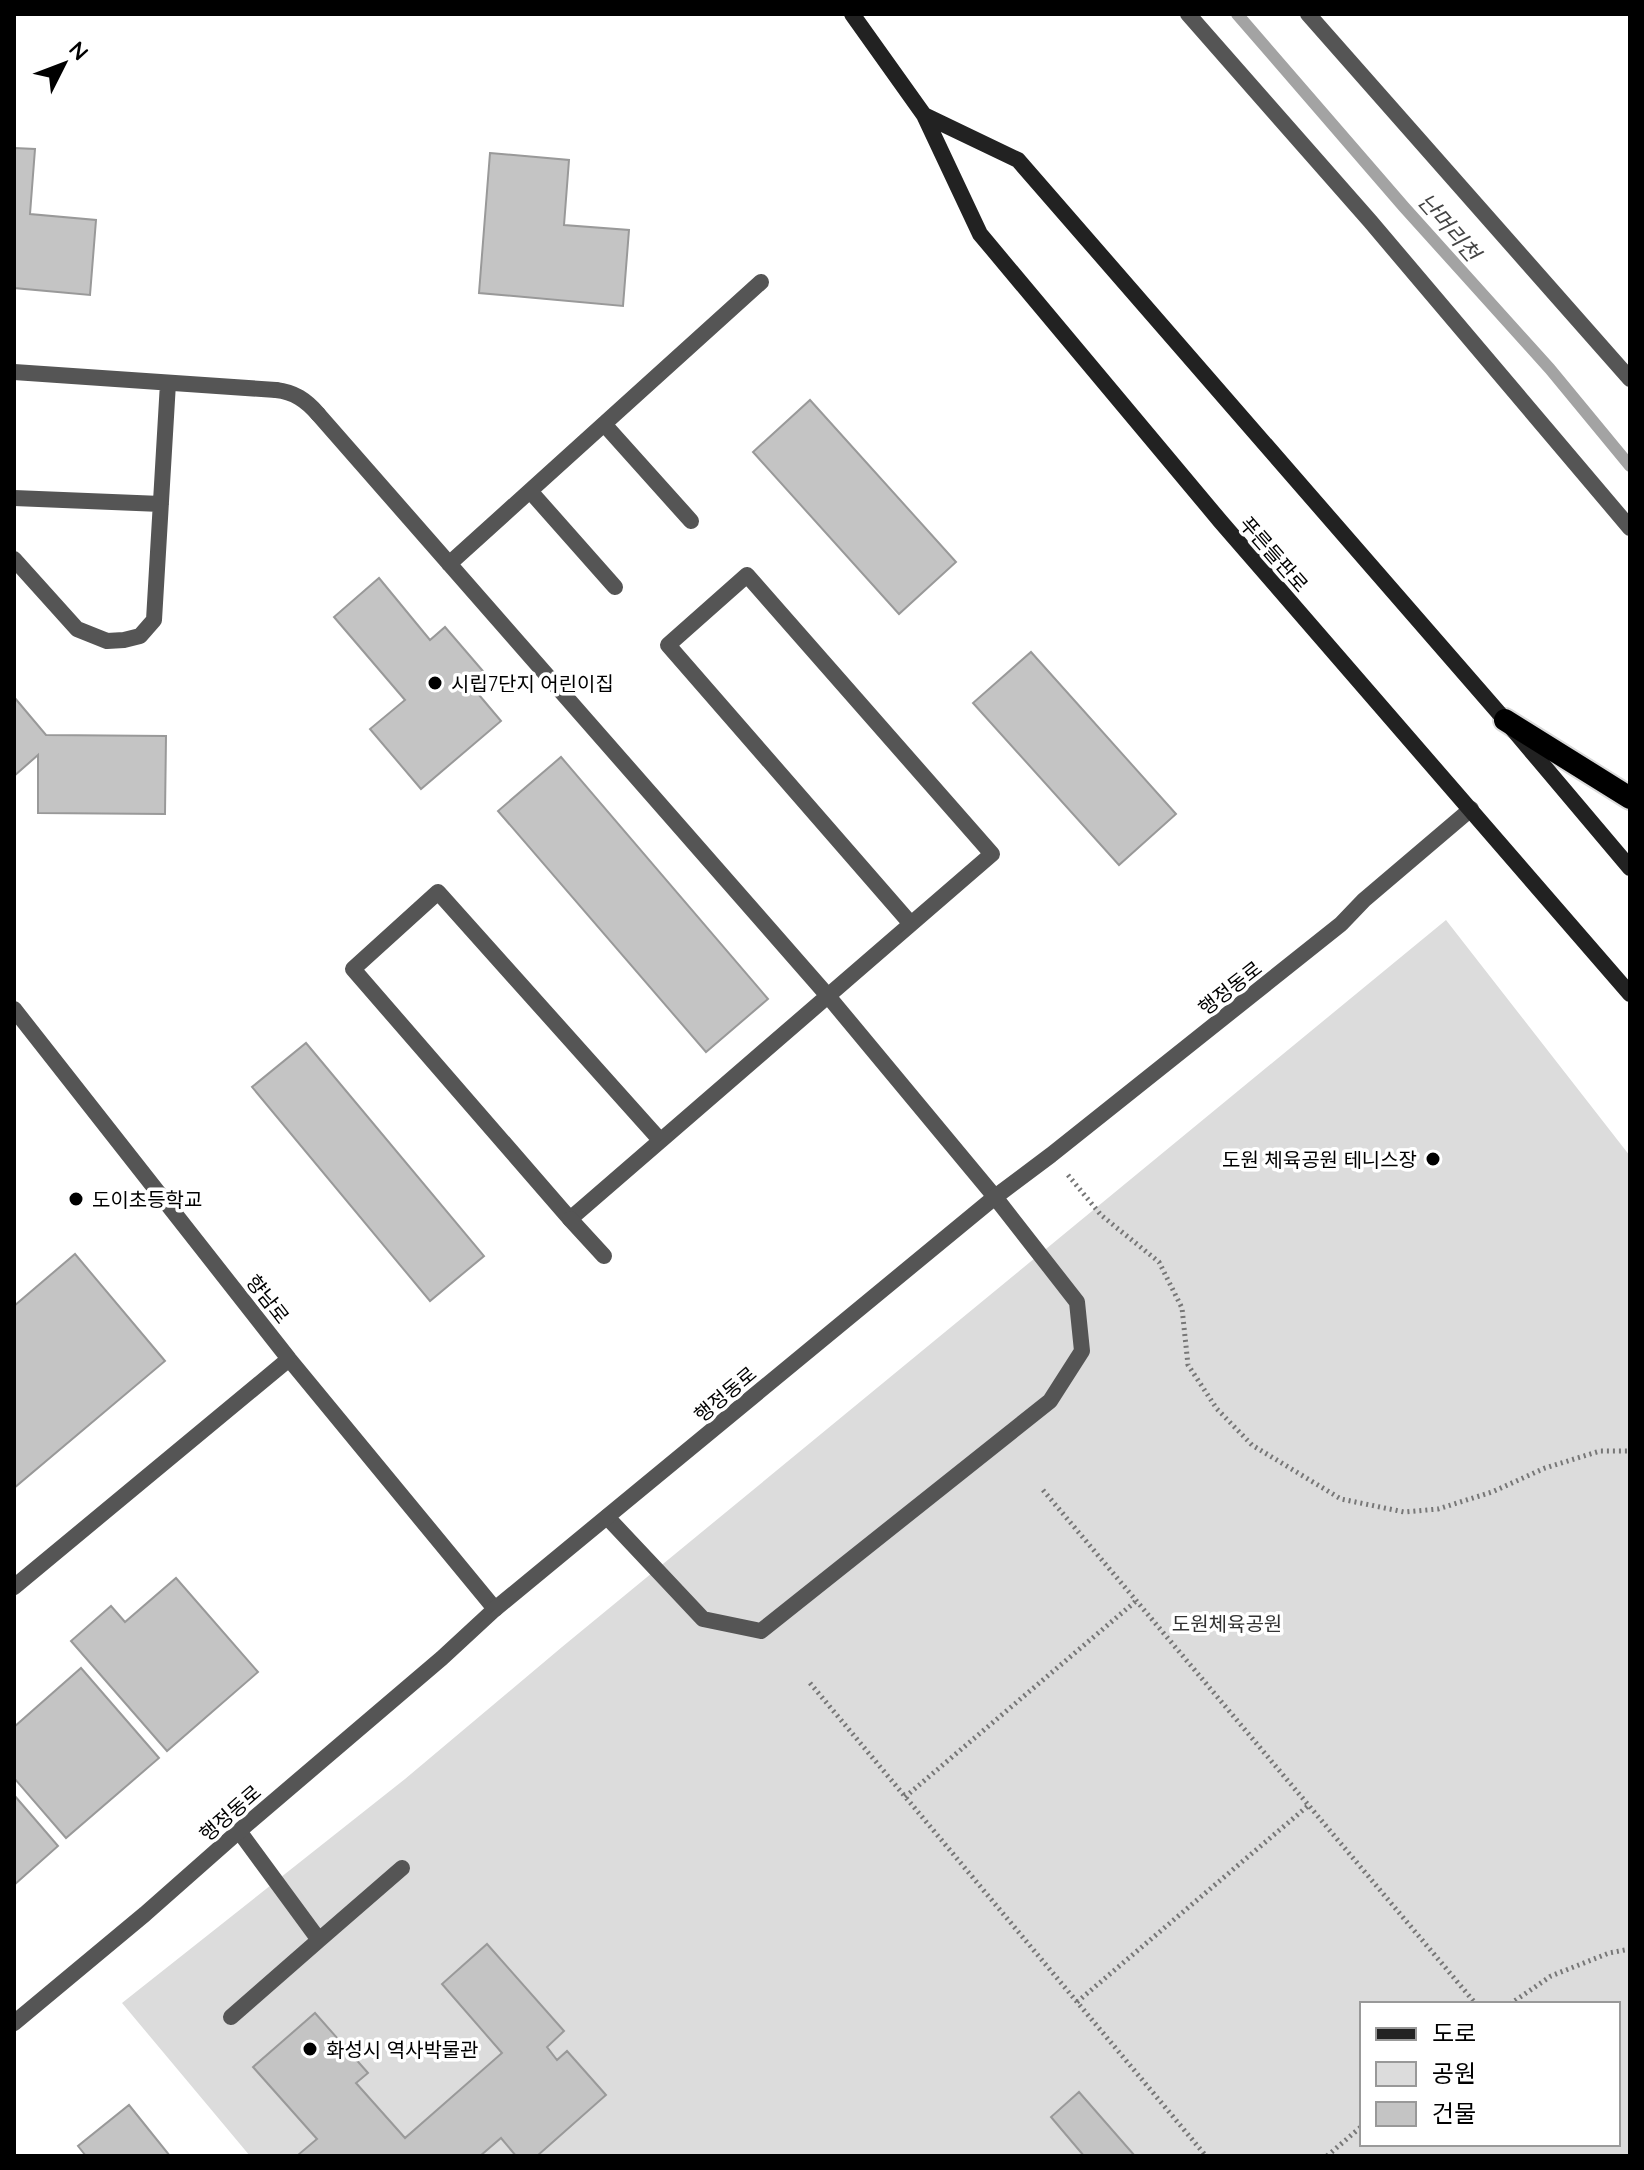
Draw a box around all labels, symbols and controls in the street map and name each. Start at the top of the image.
north arrow [24,24,104,104]
text: N [63,35,95,66]
water label: 난머리천 [1412,187,1488,269]
street label: 푸른들판로 [1234,511,1314,597]
place label: 시립7단지 어린이집 [451,671,614,696]
marker: 시립7단지 어린이집 [426,674,444,692]
street label: 행정동로 [1193,955,1267,1021]
place label: 도원 체육공원 테니스장 [1222,1147,1417,1172]
marker: 도원 체육공원 테니스장 [1424,1150,1442,1168]
place label: 도이초등학교 [92,1187,202,1212]
marker: 도이초등학교 [67,1190,85,1208]
street label: 향남로 [241,1270,295,1328]
street label: 행정동로 [689,1361,761,1427]
park label: 도원체육공원 [1172,1611,1282,1636]
street label: 행정동로 [194,1779,266,1847]
legend [1360,2002,1620,2146]
text: 도로 [1432,2018,1476,2048]
place label: 화성시 역사박물관 [326,2037,479,2062]
marker: 화성시 역사박물관 [301,2040,319,2058]
text: 공원 [1432,2058,1476,2088]
text: 건물 [1432,2098,1476,2128]

